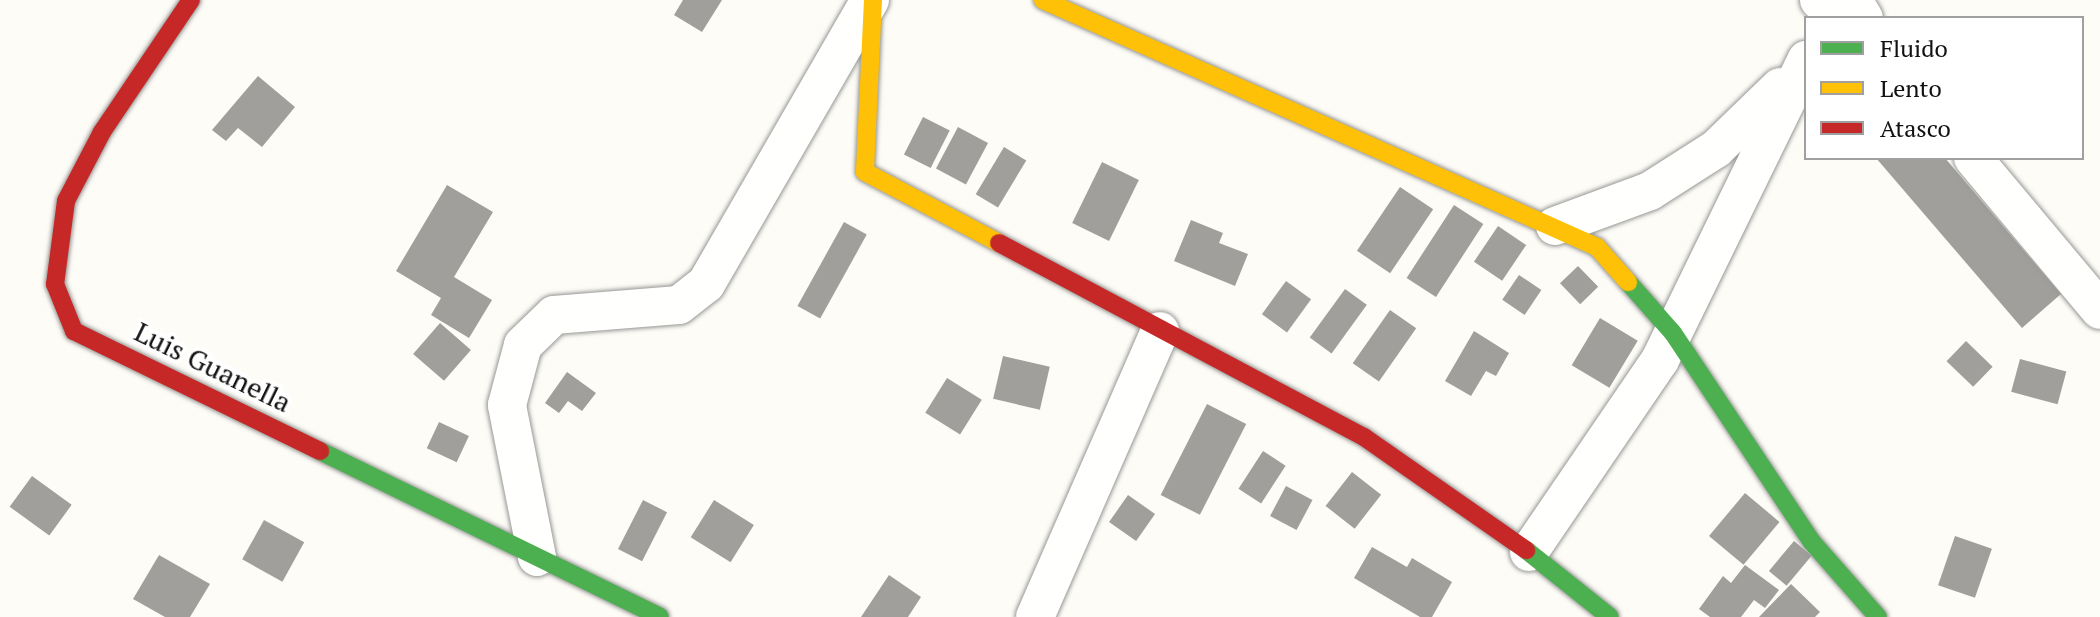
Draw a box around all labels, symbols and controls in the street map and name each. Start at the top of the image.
legend [1804,16,2084,160]
text: Fluido [1880,32,1948,64]
text: Lento [1880,72,1942,104]
text: Atasco [1880,112,1951,144]
street label: Luis Guanella [129,315,297,419]

